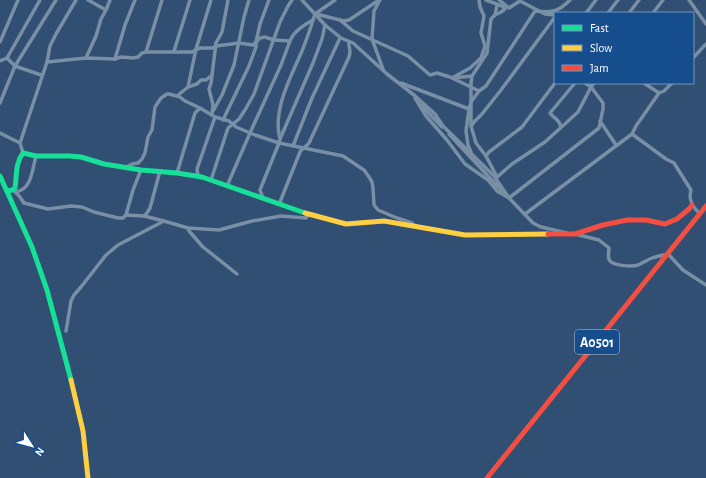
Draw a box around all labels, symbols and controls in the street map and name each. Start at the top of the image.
legend [554,12,694,84]
text: Fast [590,22,609,34]
text: Slow [590,42,612,54]
text: Jam [590,62,609,74]
road number: A0501 [575,330,619,354]
north arrow [12,426,52,466]
text: N [33,445,46,458]

